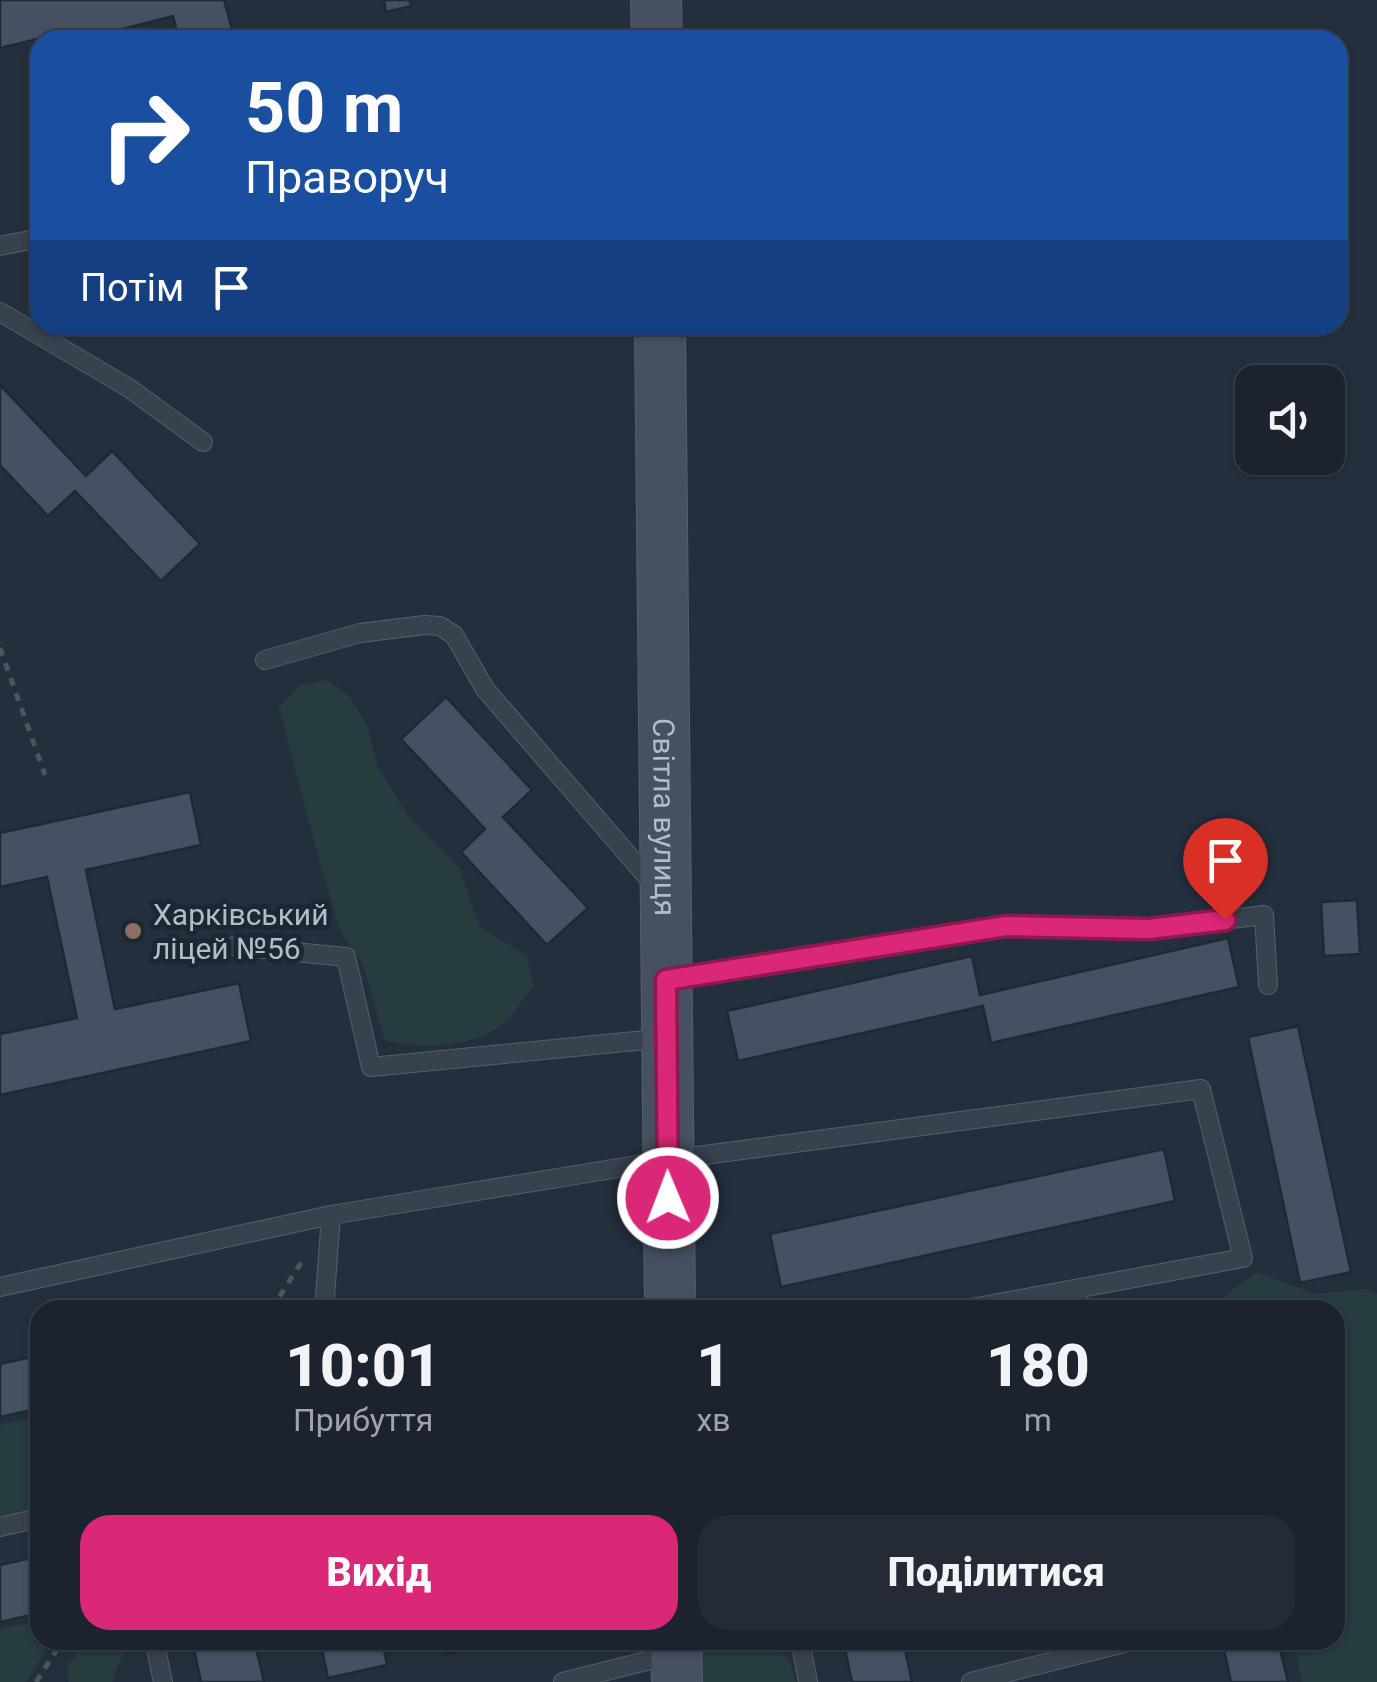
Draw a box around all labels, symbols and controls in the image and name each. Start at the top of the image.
text: 50 m [245,67,403,149]
icon: right [80,70,210,200]
text: Праворуч [245,151,449,204]
icon: arrive [204,260,259,315]
text: Потім [80,266,184,310]
map controls [1235,365,1345,475]
button: sound [1235,365,1345,475]
street label: Світла вулиця [646,718,683,916]
pin [1183,818,1268,921]
icon: arrive [1198,833,1253,888]
place label: Харківський ліцей №56 [153,897,328,966]
marker: Харківський ліцей №56 [122,920,144,942]
position arrow [616,1146,720,1250]
text: 10:01 [285,1330,441,1401]
text: 1 [696,1330,731,1401]
text: 180 [986,1330,1090,1401]
text: Прибуття [293,1401,433,1439]
text: хв [696,1401,731,1439]
text: m [1024,1401,1052,1439]
button: Вихід [80,1515,678,1630]
button: Поділитися [698,1515,1295,1630]

